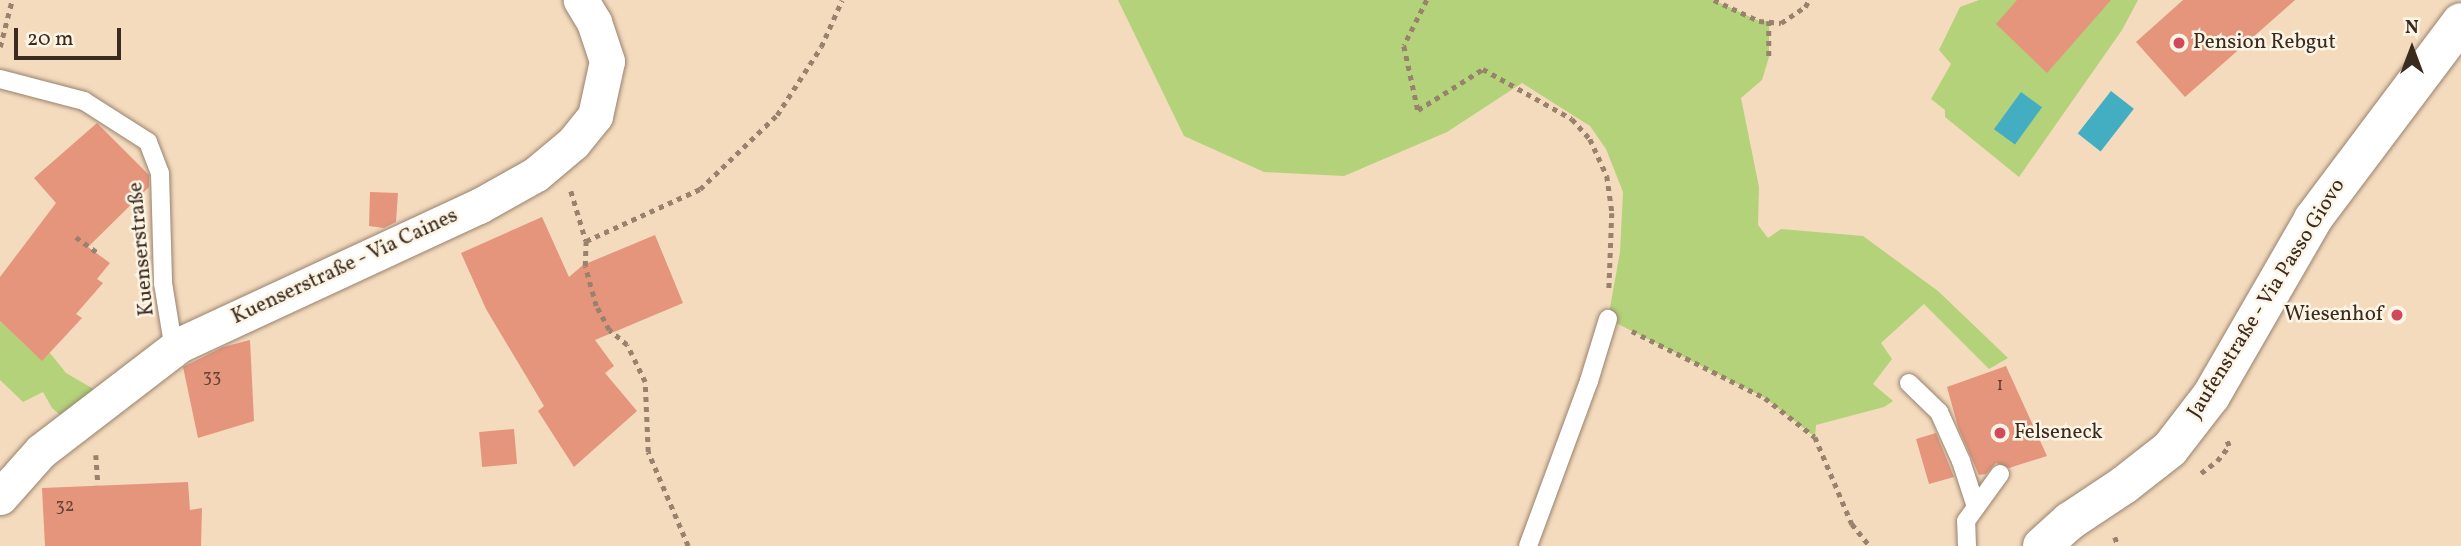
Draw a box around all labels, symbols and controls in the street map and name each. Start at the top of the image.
scale bar [18,14,124,58]
north arrow [2377,14,2447,84]
text: N [2405,15,2419,41]
text: 20 m [27,25,73,54]
place label: Pension Rebgut [2193,30,2336,56]
marker: Pension Rebgut [2171,35,2187,51]
street label: Jaufenstraße - Via Passo Giovo [2182,174,2352,424]
street label: Kuenserstraße [124,181,160,317]
street label: Kuenserstraße - Via Caines [227,203,463,331]
place label: Wiesenhof [2284,302,2383,328]
marker: Wiesenhof [2389,307,2405,323]
house number: 33 [203,367,221,389]
house number: 1 [1997,375,2003,397]
place label: Felseneck [2014,420,2103,446]
marker: Felseneck [1992,425,2008,441]
house number: 32 [56,496,74,518]

